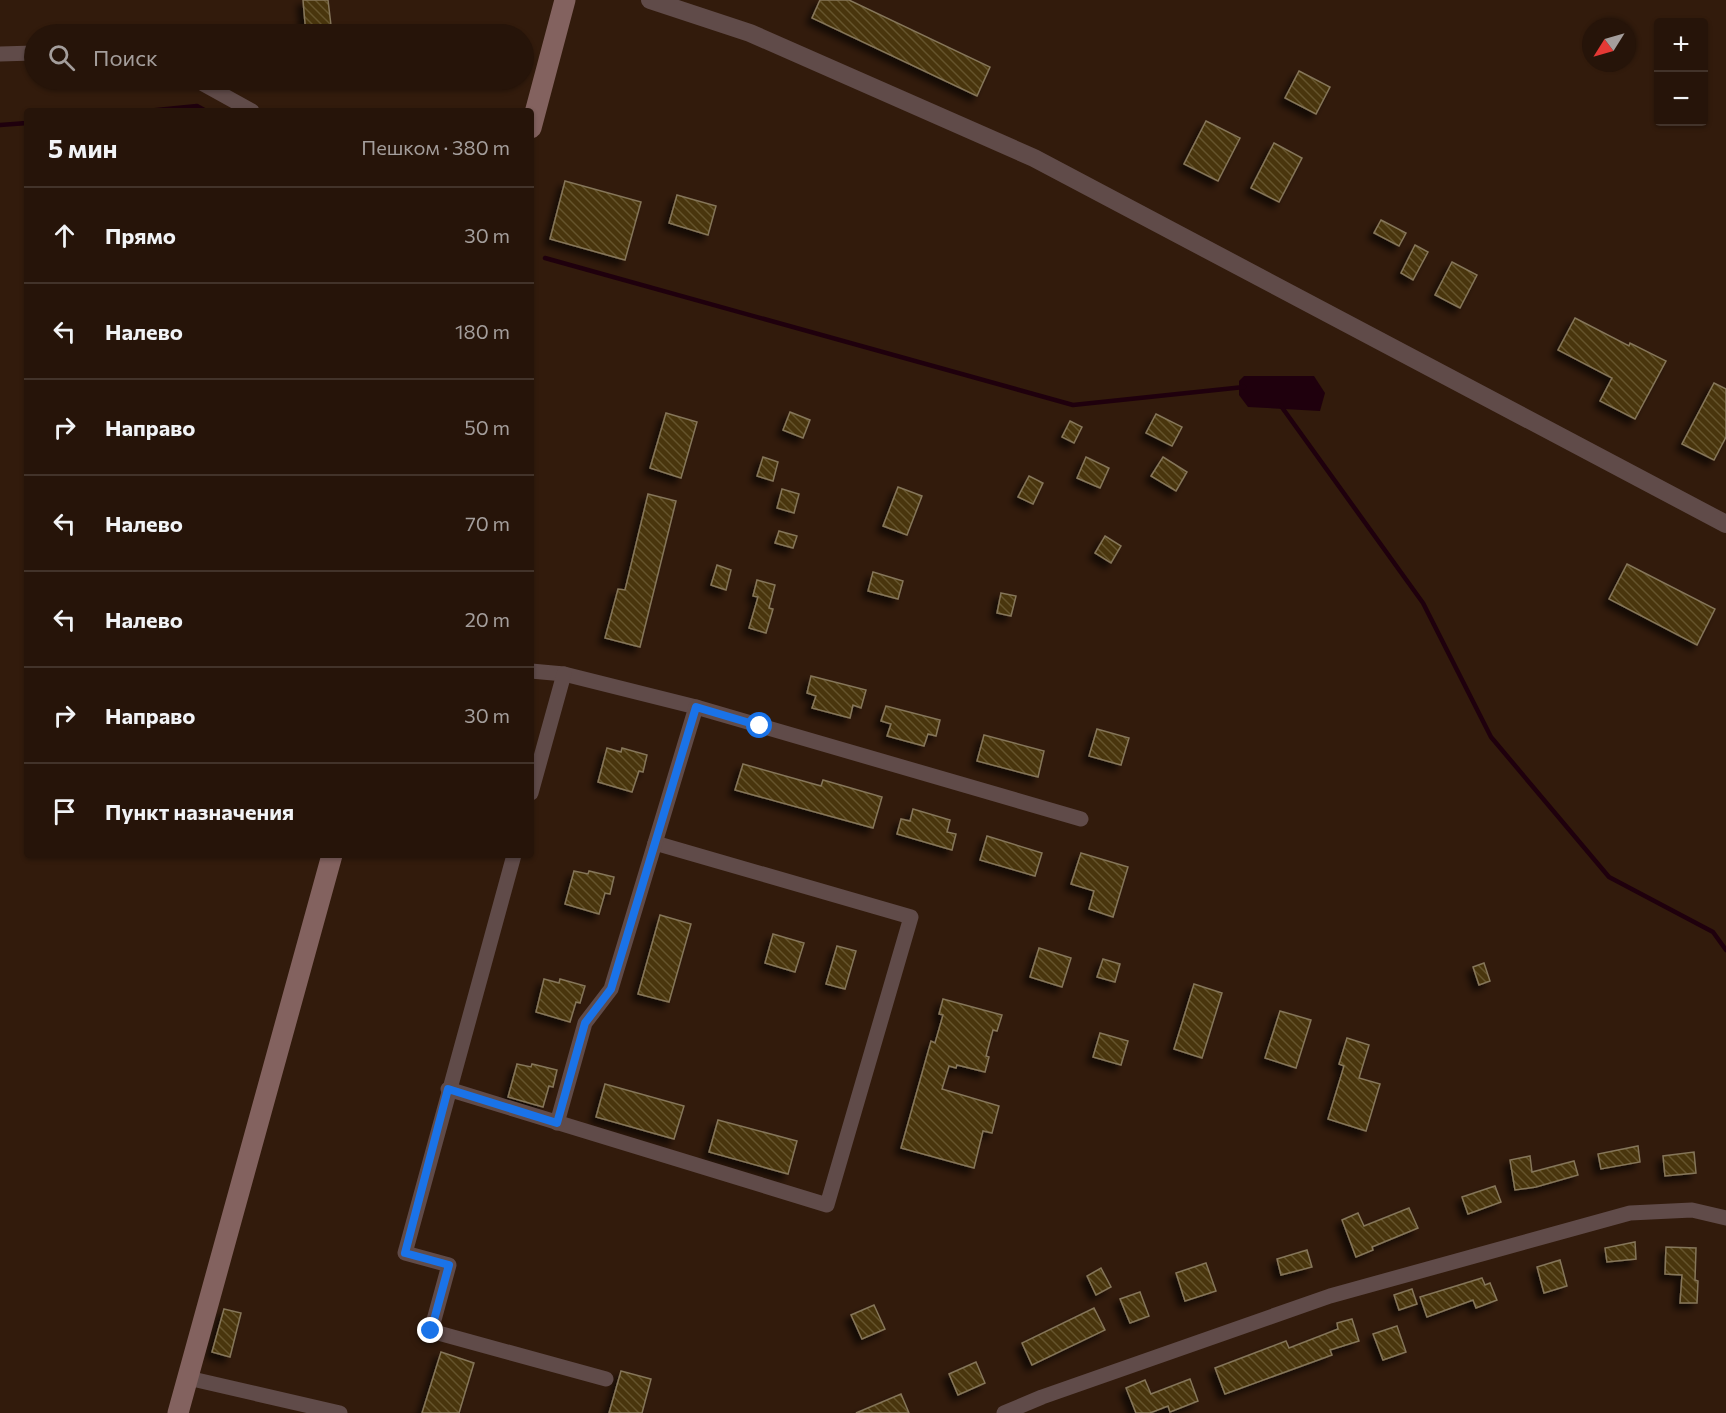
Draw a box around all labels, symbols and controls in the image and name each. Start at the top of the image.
north arrow [1582,18,1636,72]
map controls [1654,18,1708,126]
button: + [1654,18,1708,72]
search box [24,24,534,90]
icon: search [45,41,78,74]
text: Поиск [93,44,158,71]
button: − [1654,72,1708,126]
text: 5 мин [48,132,118,163]
text: Пешком · 380 m [361,135,510,159]
icon: ahead [48,219,81,252]
text: Прямо [105,222,176,249]
text: 30 m [464,223,510,247]
icon: left [48,315,81,348]
text: Налево [105,318,183,345]
text: 180 m [455,319,510,343]
icon: right [48,411,81,444]
text: Направо [105,414,195,441]
text: 50 m [464,415,510,439]
icon: left [48,507,81,540]
text: Налево [105,510,183,537]
text: 70 m [465,511,510,535]
icon: left [48,603,81,636]
text: Налево [105,606,183,633]
text: 20 m [465,607,510,631]
icon: right [48,699,81,732]
text: Направо [105,702,195,729]
text: 30 m [464,703,510,727]
route start [746,712,772,738]
icon: arrive [48,795,81,828]
text: Пункт назначения [105,798,294,825]
route end [417,1317,443,1343]

